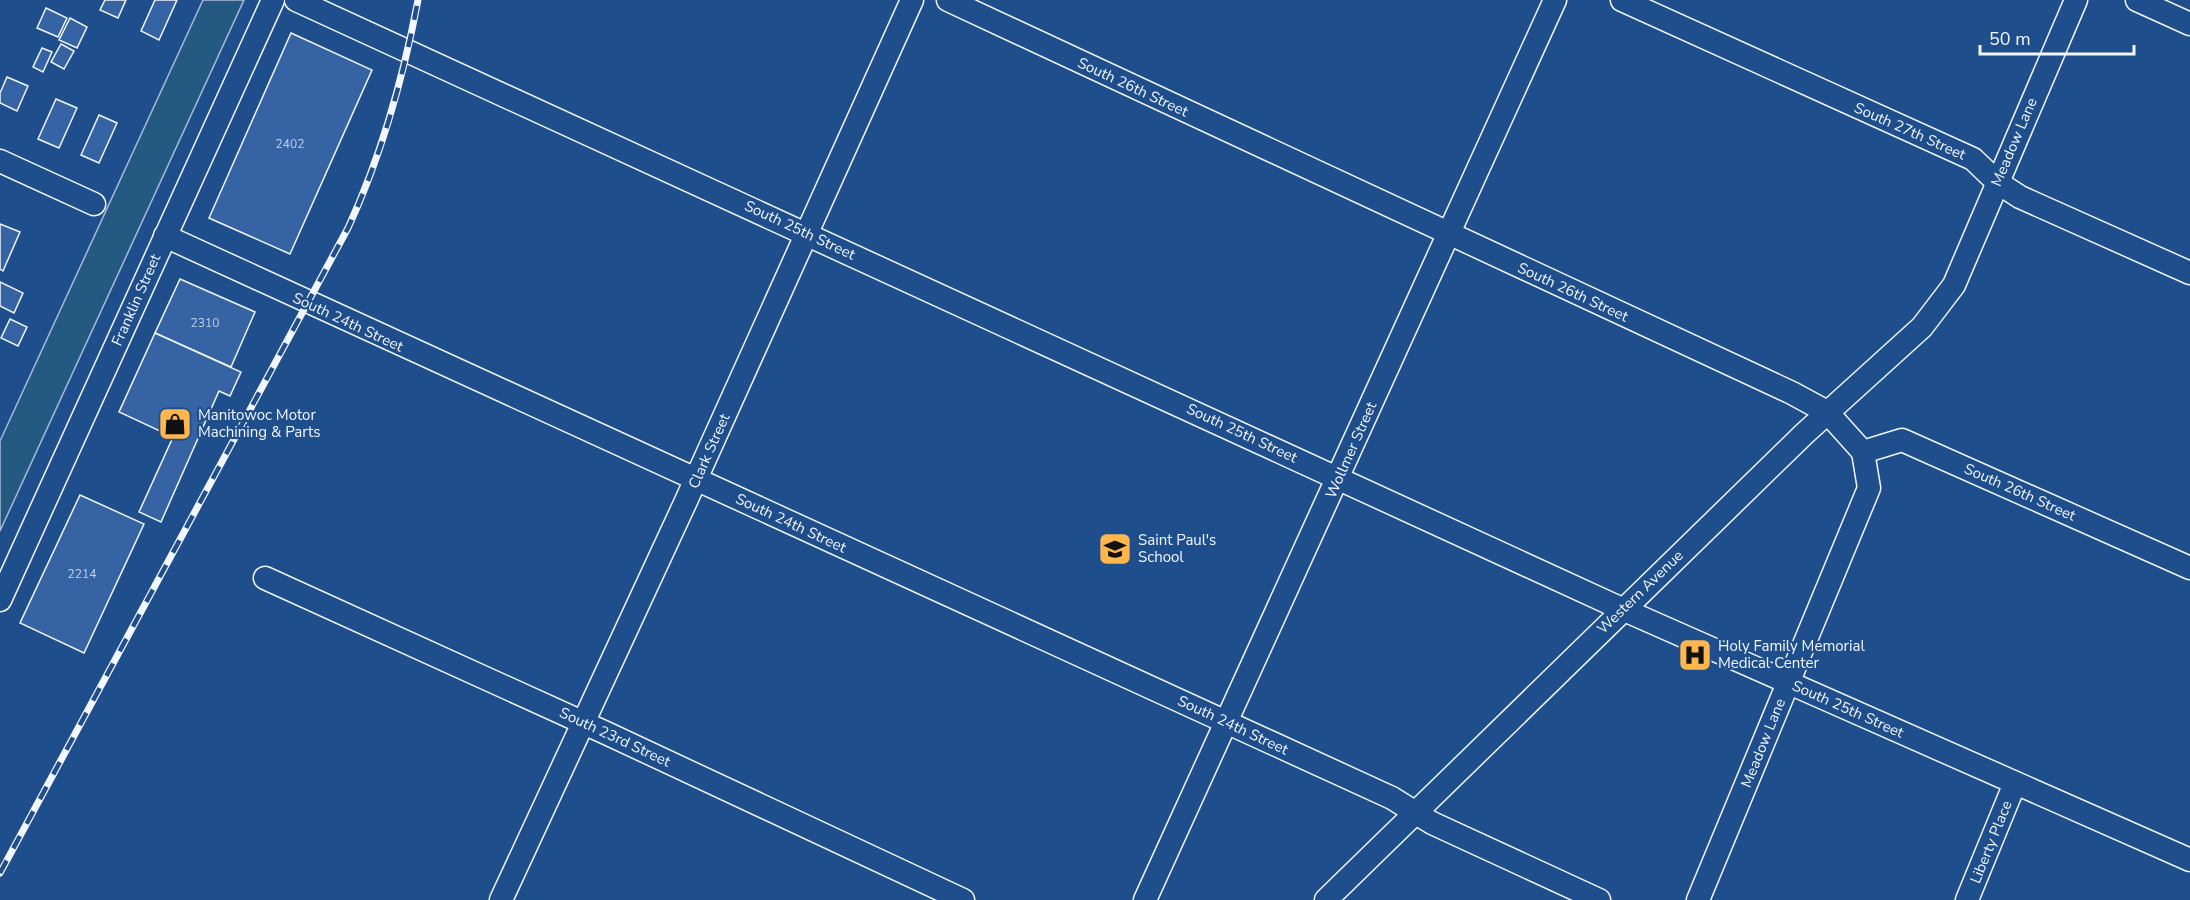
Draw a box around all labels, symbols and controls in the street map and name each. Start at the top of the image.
scale bar [1980,18,2134,56]
text: 50 m [1989,27,2031,51]
street label: South 26th Street [1074,53,1192,122]
street label: Meadow Lane [1986,94,2042,190]
street label: South 27th Street [1851,97,1970,165]
house number: 2402 [276,136,304,152]
street label: South 25th Street [741,196,859,265]
street label: Franklin Street [107,250,165,349]
street label: South 26th Street [1514,258,1632,327]
street label: South 24th Street [289,288,407,357]
house number: 2310 [191,315,219,331]
street label: Wollmer Street [1321,398,1382,501]
street label: South 25th Street [1183,399,1301,468]
place label: Manitowoc Motor Machining & Parts [198,405,320,442]
shop icon: Manitowoc Motor Machining & Parts [157,406,193,442]
street label: Clark Street [684,410,735,492]
street label: South 26th Street [1961,458,2080,526]
street label: South 24th Street [732,489,850,558]
place label: Saint Paul's School [1138,530,1216,567]
school or university icon: Saint Paul's School [1097,531,1133,567]
street label: Western Avenue [1593,546,1687,638]
house number: 2214 [68,566,96,582]
place label: Holy Family Memorial Medical Center [1718,636,1865,673]
hospital icon: Holy Family Memorial Medical Center [1677,637,1713,673]
street label: South 25th Street [1789,675,1908,743]
street label: South 24th Street [1174,691,1292,760]
street label: Meadow Lane [1736,695,1790,791]
street label: South 23rd Street [556,702,674,772]
street label: Liberty Place [1965,798,2017,886]

